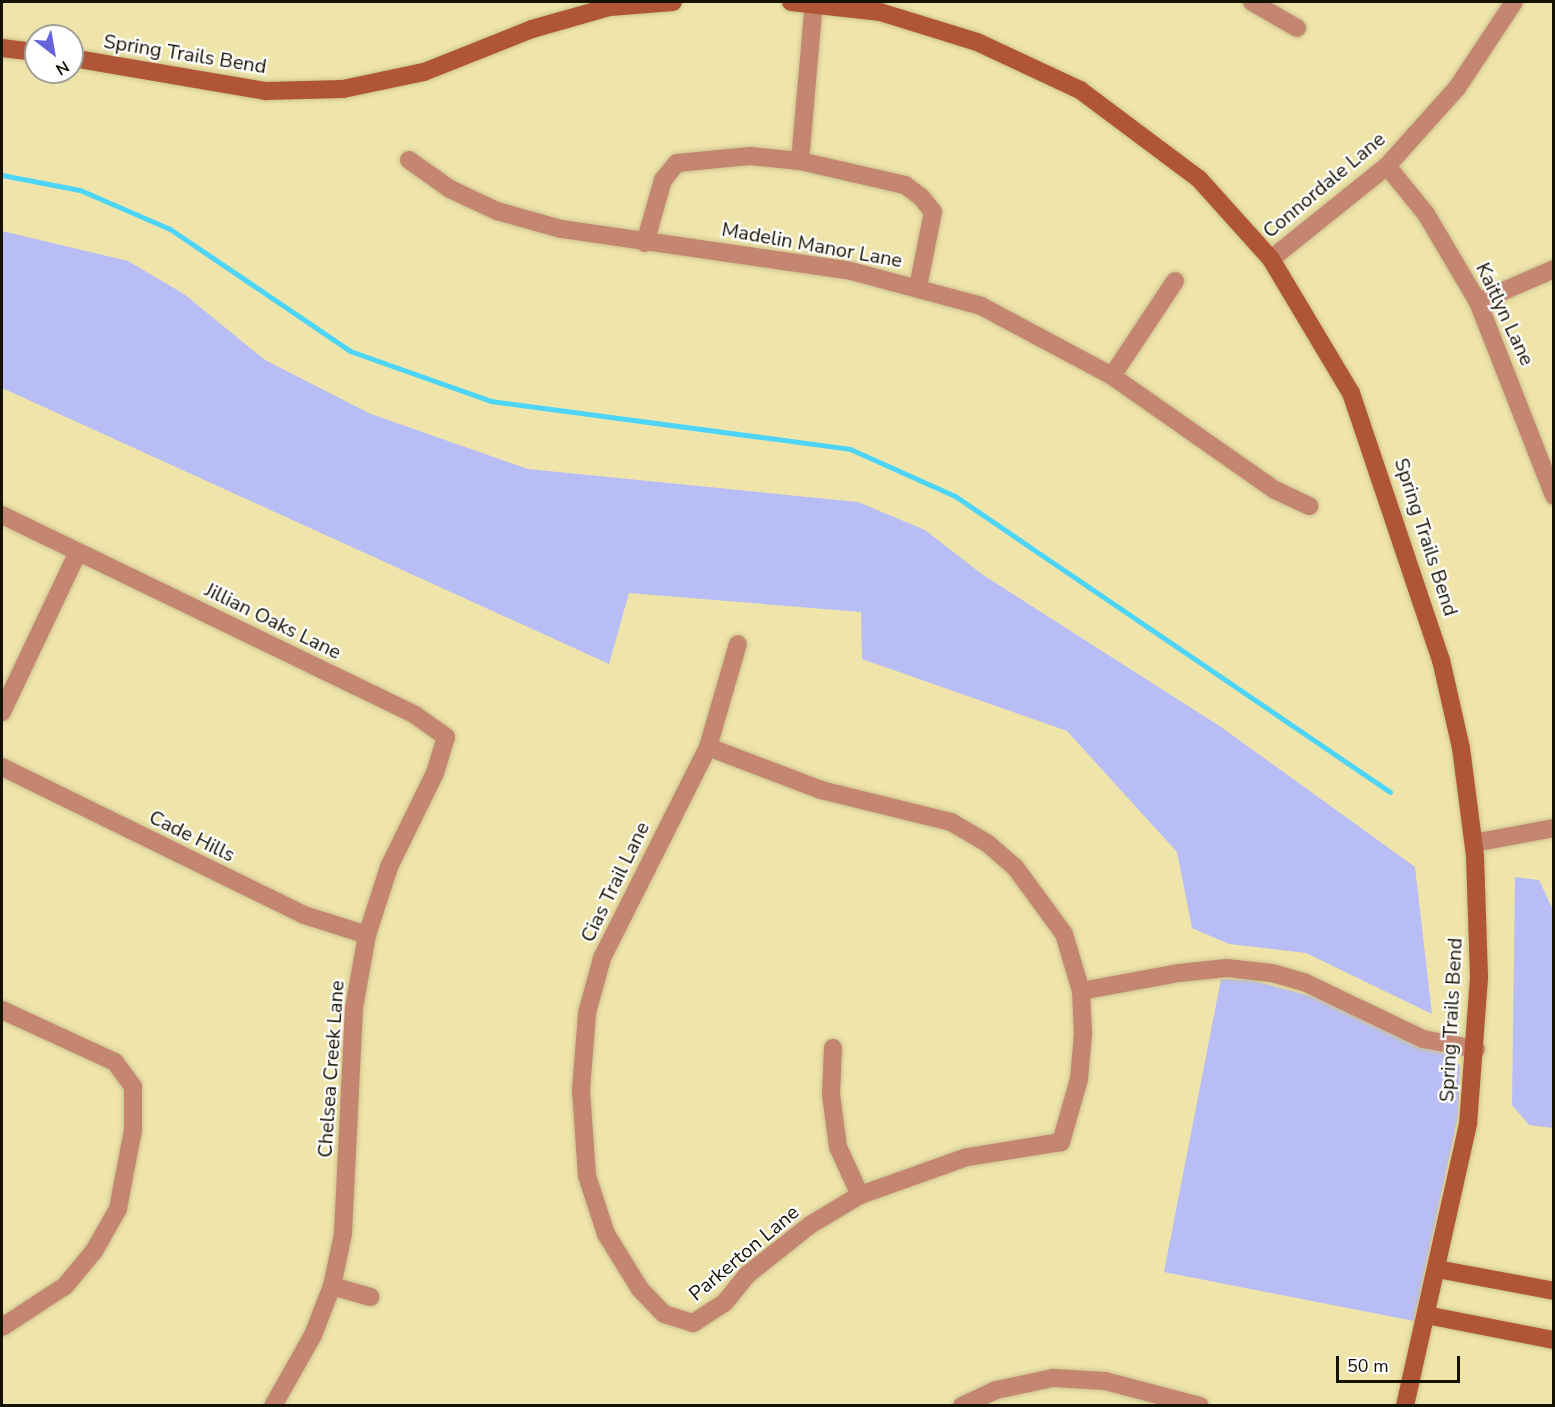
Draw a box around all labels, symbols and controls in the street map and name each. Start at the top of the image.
north arrow [24,24,84,84]
street label: Spring Trails Bend [102,29,268,79]
text: N [51,55,73,80]
street label: Connordale Lane [1258,127,1390,243]
street label: Madelin Manor Lane [720,217,904,273]
street label: Kaitlyn Lane [1471,259,1539,369]
street label: Spring Trails Bend [1389,455,1463,619]
street label: Jillian Oaks Lane [201,578,345,664]
street label: Cade Hills [145,805,239,867]
street label: Cias Trail Lane [576,818,654,946]
street label: Spring Trails Bend [1435,937,1467,1103]
street label: Chelsea Creek Lane [313,980,349,1158]
street label: Parkerton Lane [684,1200,804,1306]
scale bar [1339,1344,1464,1382]
text: 50 m [1347,1354,1389,1378]

